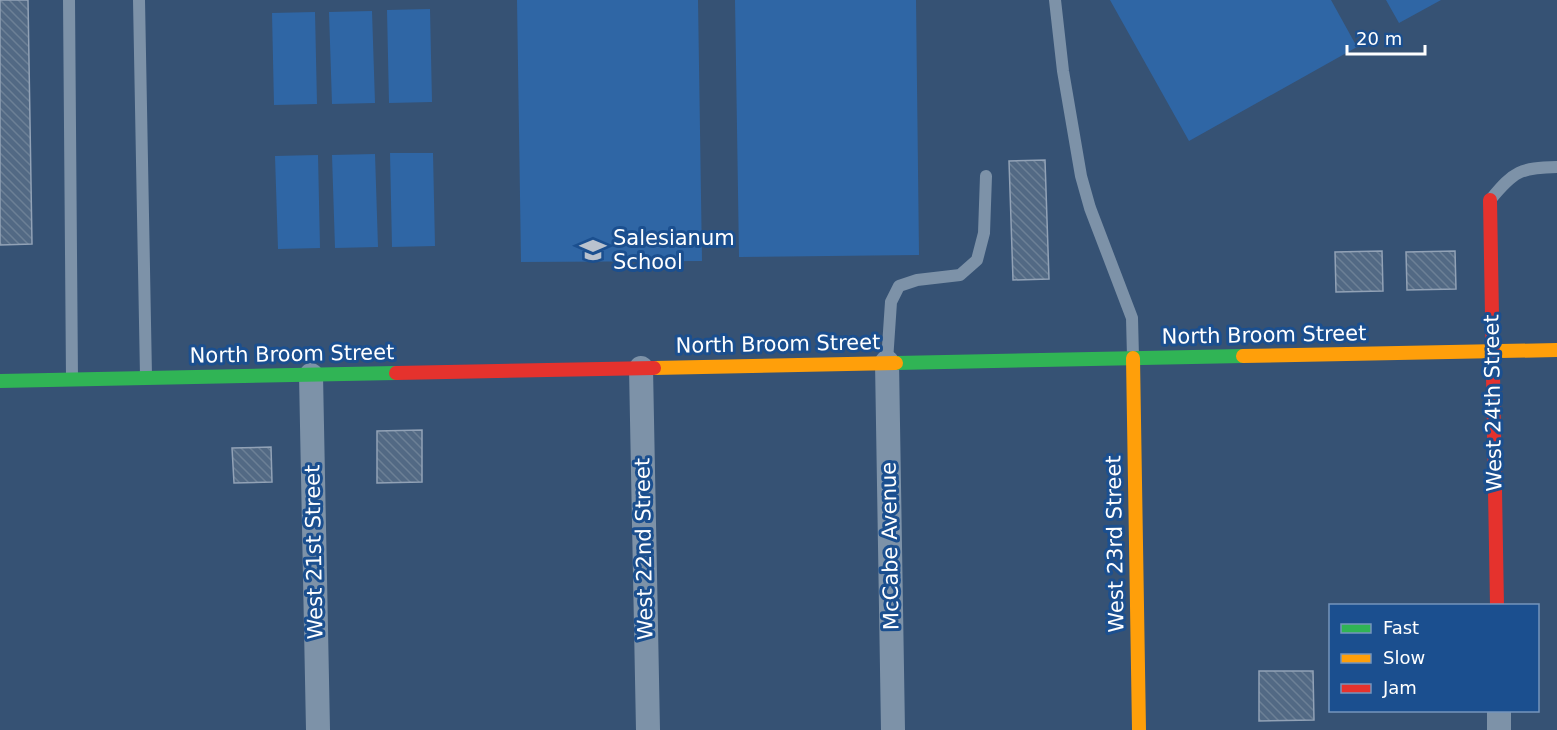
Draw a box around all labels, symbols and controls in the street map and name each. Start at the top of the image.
scale bar [1347,18,1425,56]
text: 20 m [1356,28,1402,49]
place label: Salesianum School [613,226,735,274]
school or university icon: Salesianum School [578,235,608,265]
street label: West 24th Street [1479,314,1507,492]
street label: North Broom Street [1161,321,1367,349]
street label: North Broom Street [675,330,881,358]
street label: North Broom Street [189,340,395,368]
street label: West 23rd Street [1101,455,1129,633]
street label: West 22nd Street [630,458,658,640]
street label: McCabe Avenue [877,462,903,630]
street label: West 21st Street [300,464,328,640]
legend [1329,604,1539,712]
text: Fast [1383,617,1419,638]
text: Slow [1383,647,1425,668]
text: Jam [1382,677,1417,698]

